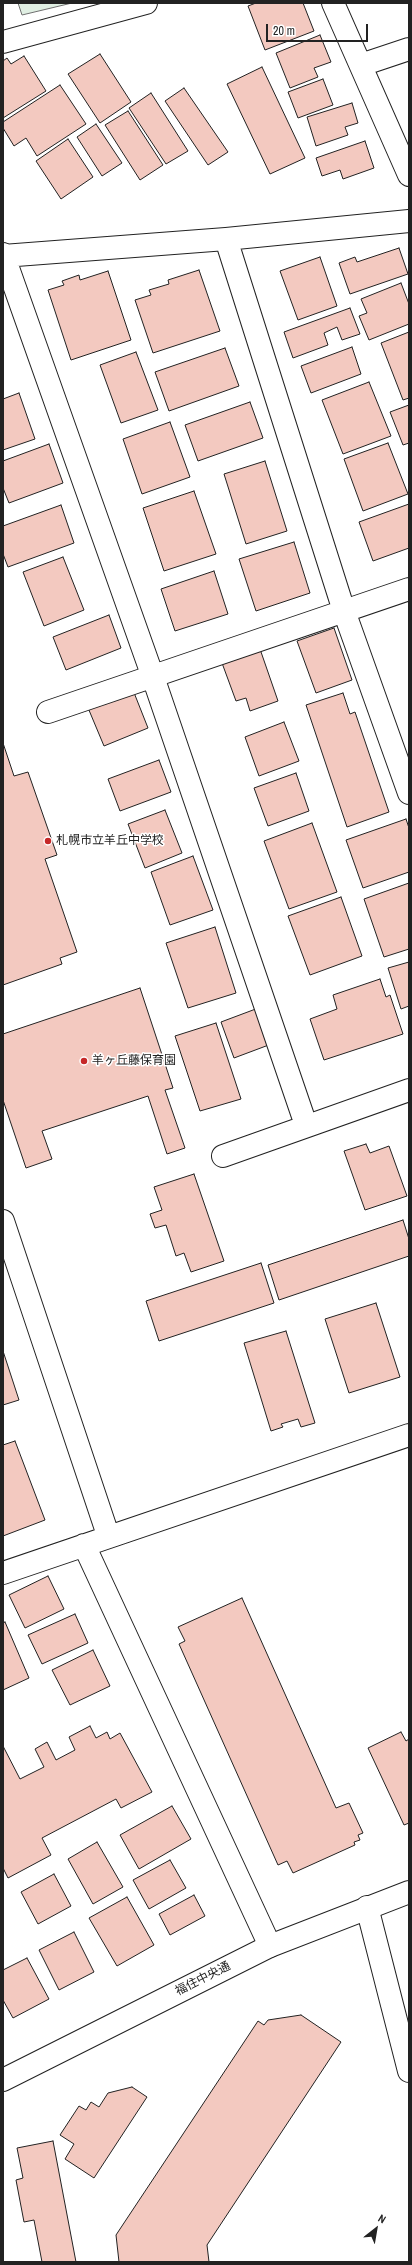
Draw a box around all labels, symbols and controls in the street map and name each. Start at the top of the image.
scale bar [268,16,370,42]
text: 20 m [273,23,295,39]
place label: 札幌市立羊丘中学校 [56,834,164,848]
marker: 札幌市立羊丘中学校 [43,836,53,846]
place label: 羊ヶ丘藤保育園 [92,1054,176,1068]
marker: 羊ヶ丘藤保育園 [79,1056,89,1066]
street label: 福住中央通 [173,1959,233,1999]
north arrow [356,2209,396,2249]
text: N [376,2211,389,2226]

